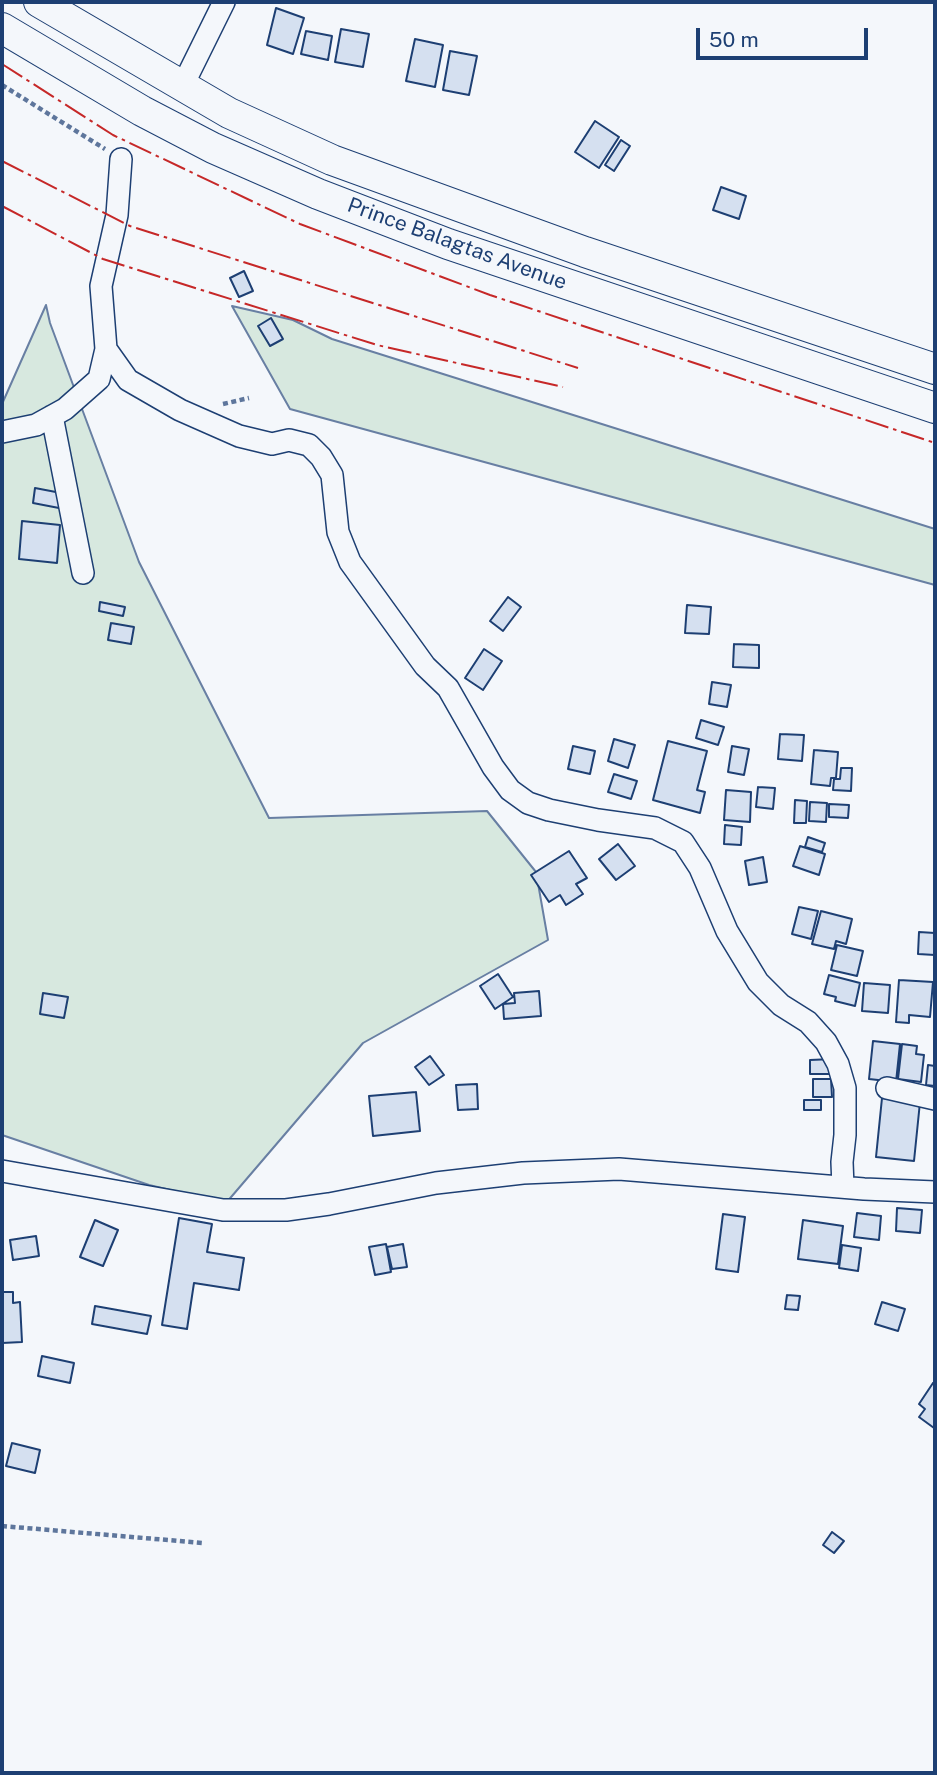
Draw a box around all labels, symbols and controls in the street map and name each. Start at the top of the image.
scale bar [699,14,870,58]
text: 50 m [709,27,759,52]
street label: Prince Balagtas Avenue [344,193,570,295]

